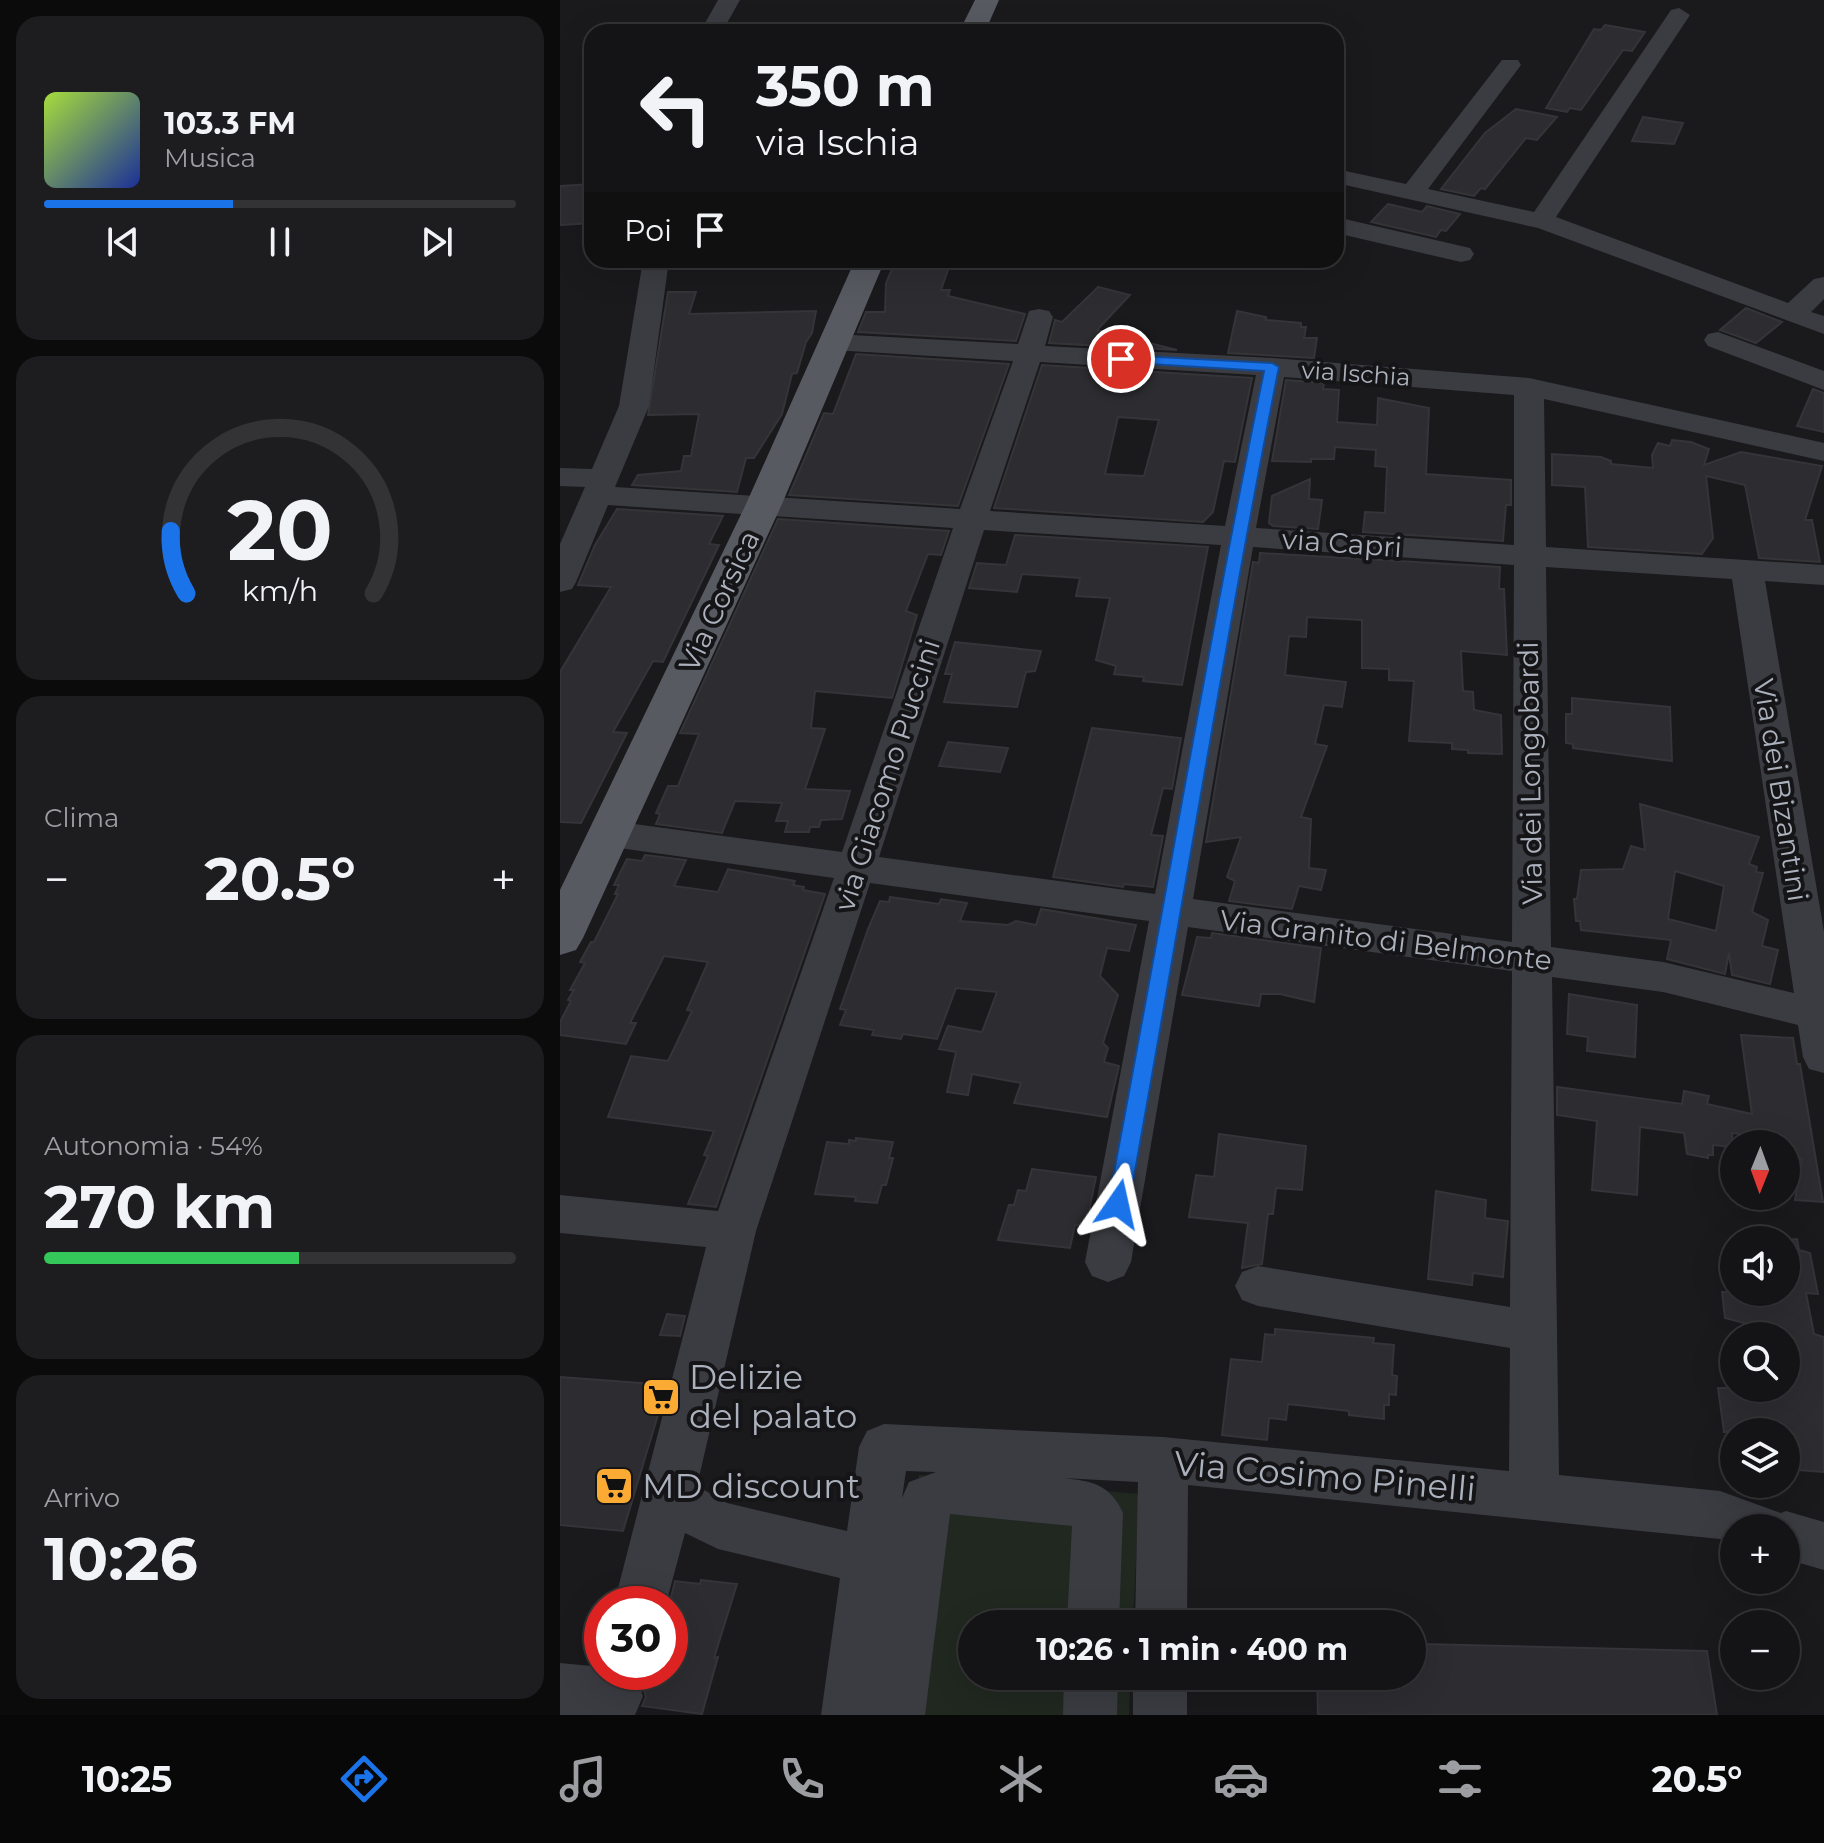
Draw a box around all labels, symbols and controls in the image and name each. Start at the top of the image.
text: 350 m [756,52,935,120]
icon: left [624,56,728,160]
text: 103.3 FM [164,105,296,142]
text: via Ischia [756,120,920,164]
text: Musica [164,142,256,174]
icon: arrive [688,208,732,252]
text: Poi [624,212,672,249]
icon: previous [101,220,145,264]
icon: pause [258,220,302,264]
icon: next [415,220,459,264]
pin [1087,325,1155,393]
icon: arrive [1099,337,1143,381]
street label: via Ischia [1301,355,1411,392]
text: 20 [227,478,333,580]
street label: via Capri [1281,522,1403,564]
street label: Via Corsica [672,525,766,677]
text: km/h [242,573,318,608]
street label: via Giacomo Puccini [827,635,947,915]
street label: Via dei Longobardi [1511,641,1549,905]
street label: Via dei Bizantini [1747,676,1815,904]
text: Clima [44,802,119,834]
text: 20.5° [204,842,356,915]
text: − [44,852,69,906]
text: + [491,852,516,906]
street label: Via Granito di Belmonte [1218,903,1554,977]
text: Autonomia · 54% [44,1130,263,1162]
north arrow [1720,1130,1800,1210]
map controls [1720,1130,1800,1690]
position arrow [1076,1162,1160,1246]
text: 270 km [44,1170,275,1243]
button: sound [1720,1226,1800,1306]
button: search [1720,1322,1800,1402]
place label: Delizie del palato [689,1356,857,1437]
supermarket icon: Delizie del palato [640,1376,682,1418]
button: layers [1720,1418,1800,1498]
street label: Via Cosimo Pinelli [1173,1442,1477,1510]
supermarket icon: MD discount [593,1465,635,1507]
place label: MD discount [642,1465,860,1507]
text: Arrivo [44,1482,120,1514]
button: + [1720,1514,1800,1594]
text: 10:26 [44,1522,198,1595]
speed limit sign: 30 [584,1586,688,1690]
button: − [1720,1610,1800,1690]
text: 10:26 · 1 min · 400 m [1036,1631,1348,1668]
icon: directions [336,1751,392,1807]
icon: music [555,1751,611,1807]
icon: phone [774,1751,830,1807]
icon: climate [993,1751,1049,1807]
icon: car [1213,1751,1269,1807]
icon: filters [1432,1751,1488,1807]
text: 10:25 [82,1757,172,1801]
text: 20.5° [1651,1757,1742,1801]

